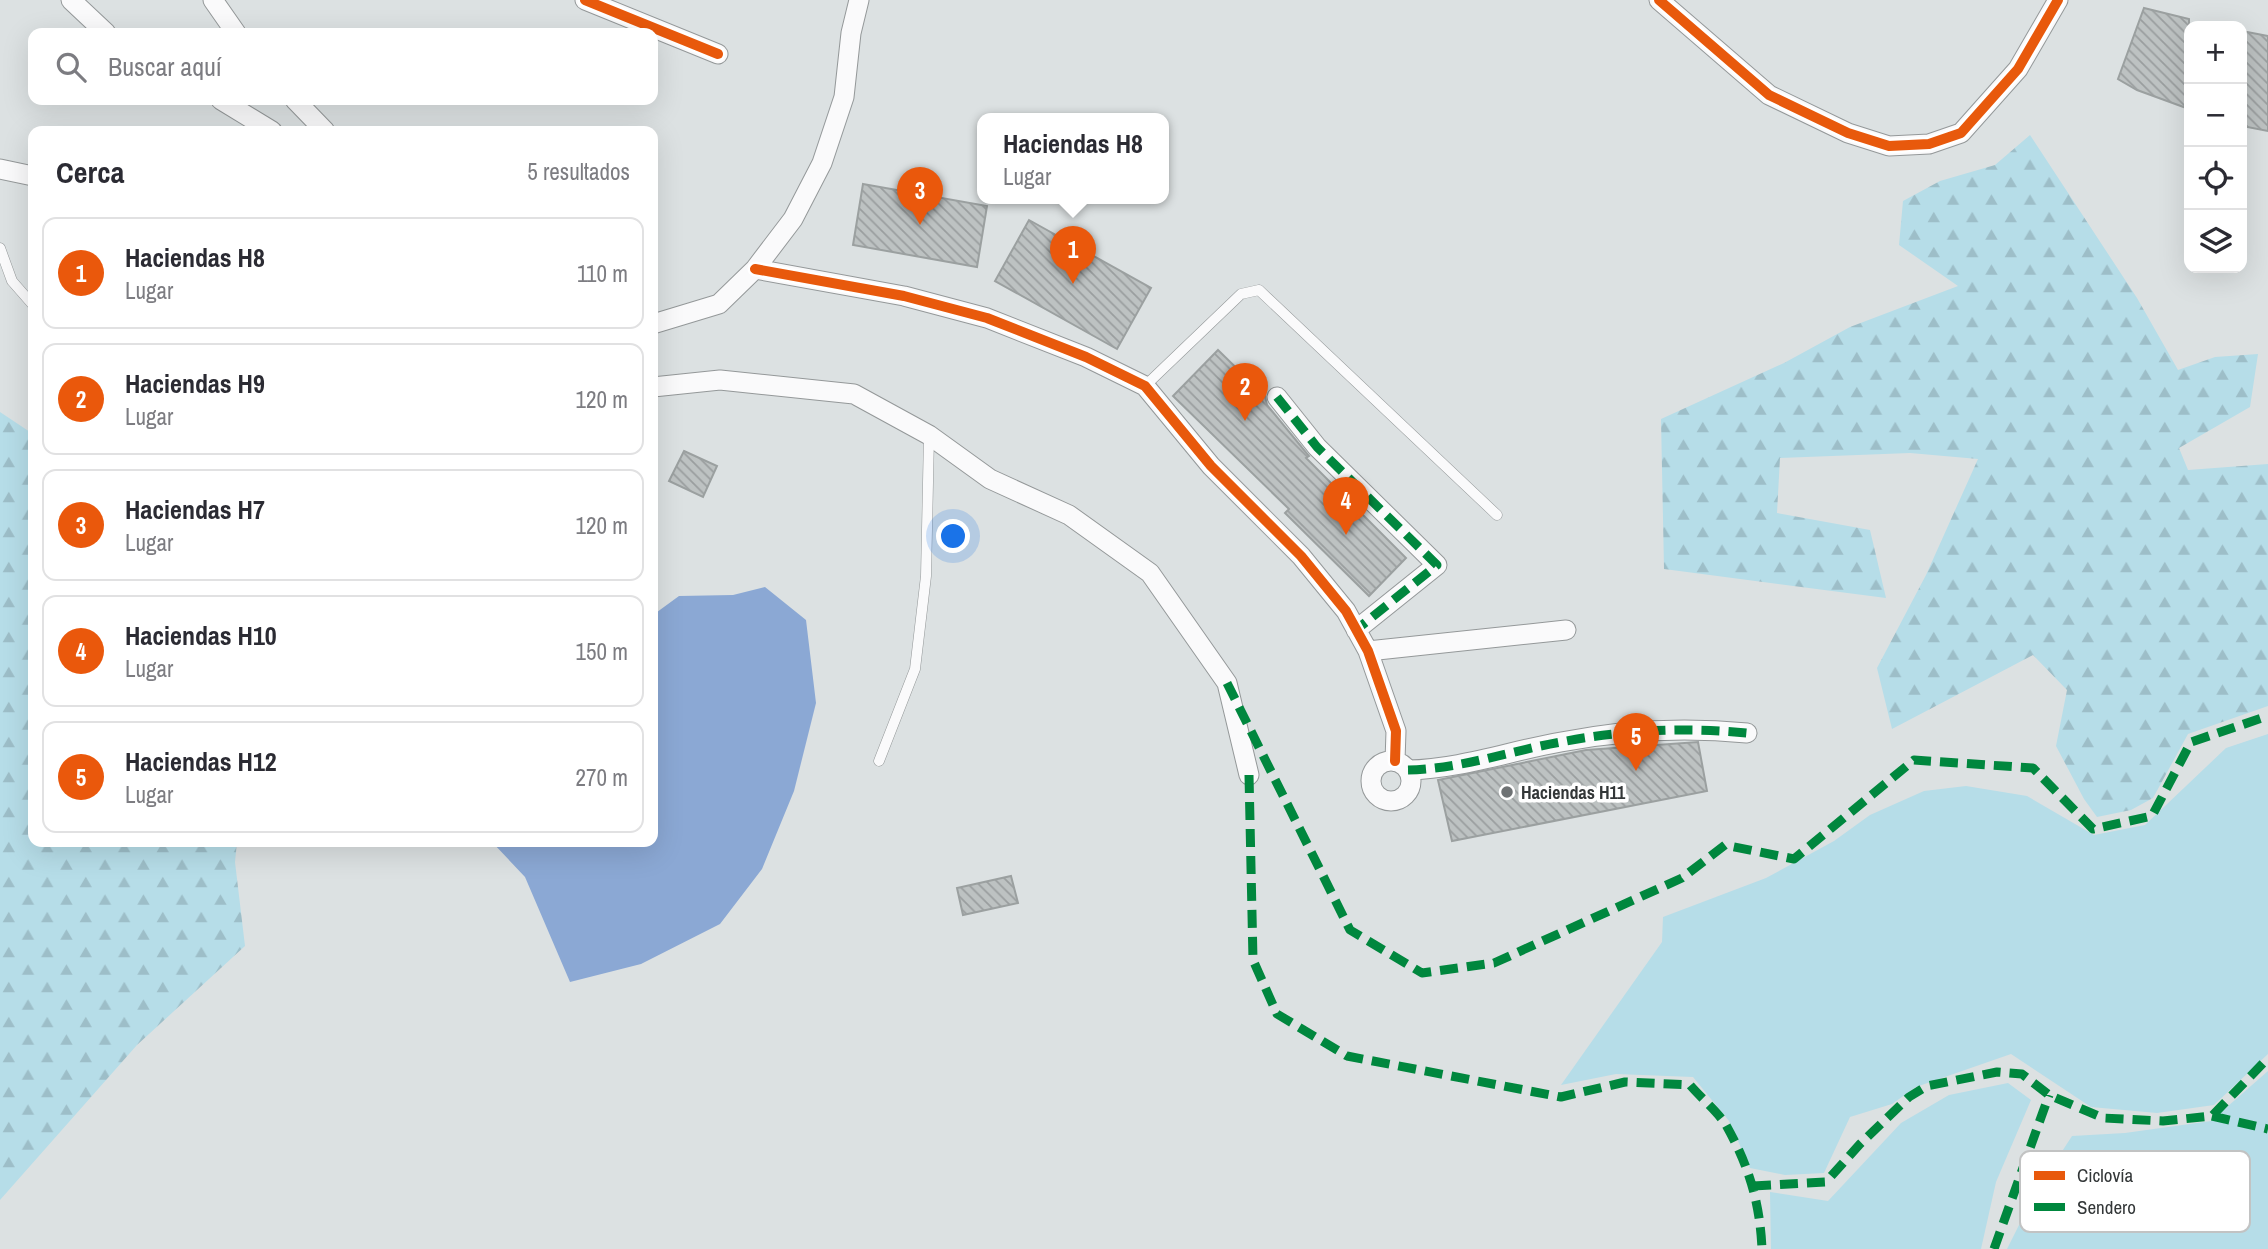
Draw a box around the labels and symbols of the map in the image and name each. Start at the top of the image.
pin: 3 [897,167,943,225]
pin: 1 [1050,226,1096,284]
pin: 2 [1222,363,1268,421]
pin: 4 [1323,477,1369,535]
your location [936,519,970,553]
pin: 5 [1613,713,1659,771]
place label: Haciendas H11 [1521,780,1626,805]
marker: Haciendas H11 [1499,784,1515,800]
legend [2020,1151,2250,1232]
text: Ciclovía [2077,1162,2134,1188]
text: Sendero [2077,1194,2136,1220]

